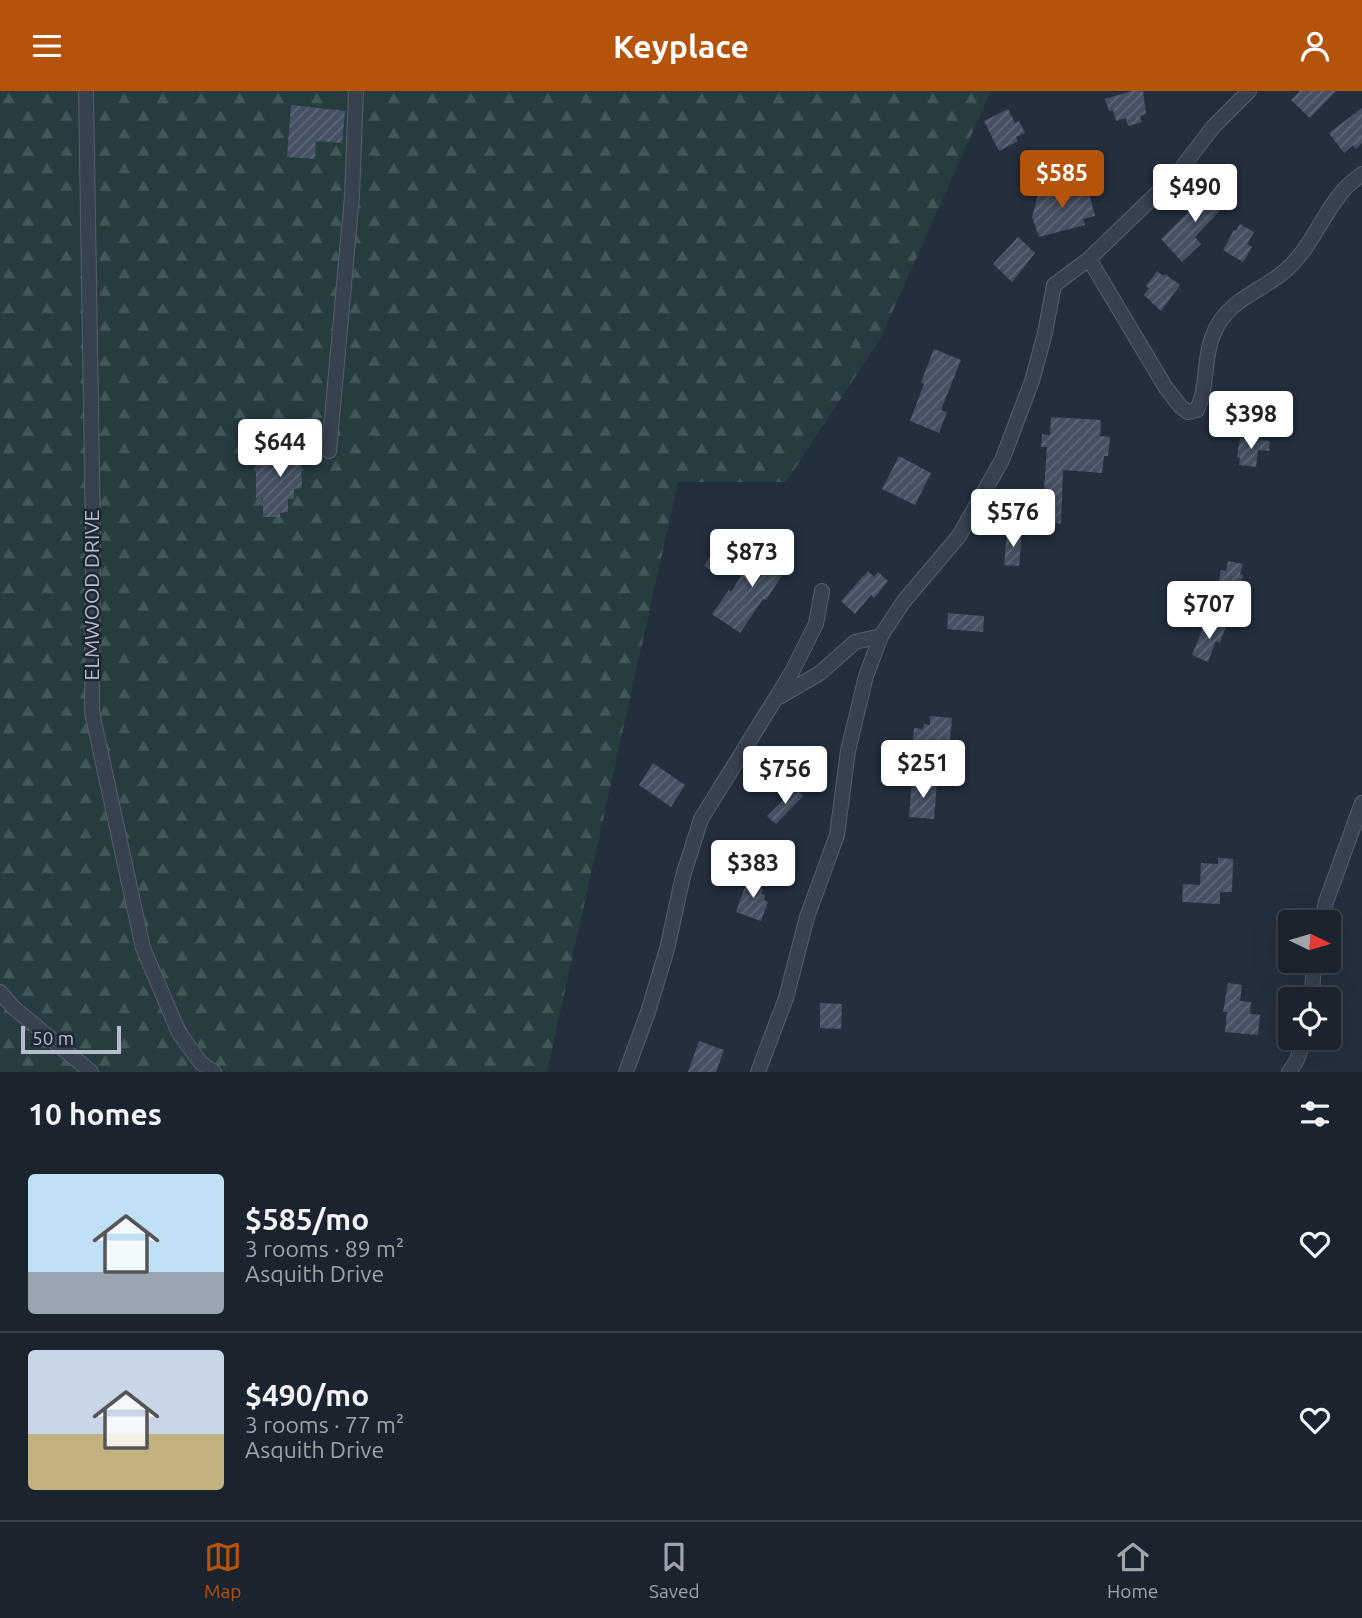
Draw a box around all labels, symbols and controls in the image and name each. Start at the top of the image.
icon: menu [28,27,66,65]
icon: person [1296,27,1334,65]
text: Keyplace [613,28,749,64]
pin: $585 [1021,151,1103,210]
text: $585 [1036,160,1088,185]
pin: $490 [1154,165,1236,224]
text: $490 [1169,174,1221,199]
pin: $398 [1210,391,1292,451]
text: $398 [1225,401,1277,426]
pin: $644 [239,419,321,479]
text: $644 [254,429,306,454]
pin: $576 [972,489,1054,549]
text: $576 [987,499,1039,524]
street label: ELMWOOD DRIVE [79,510,103,680]
pin: $873 [711,529,793,589]
text: $873 [726,539,778,564]
pin: $707 [1168,581,1250,641]
text: $707 [1183,591,1235,616]
pin: $251 [882,741,964,800]
pin: $756 [744,747,826,806]
text: $251 [897,750,949,775]
text: $756 [759,756,811,781]
pin: $383 [712,841,794,900]
text: $383 [727,850,779,875]
north arrow [1278,910,1340,973]
map controls [1278,910,1341,1050]
button: locate [1278,987,1341,1050]
scale bar [21,1023,121,1055]
text: 50 m [32,1027,74,1049]
icon: filters [1296,1095,1334,1133]
text: 10 homes [28,1097,162,1131]
icon: home [84,1202,168,1286]
text: $585/mo [245,1202,369,1236]
icon: heart [1296,1225,1334,1263]
text: 3 rooms · 89 m² [245,1236,404,1261]
text: Asquith Drive [245,1261,384,1286]
icon: home [84,1378,168,1462]
text: $490/mo [245,1378,369,1412]
icon: heart [1296,1401,1334,1439]
text: 3 rooms · 77 m² [245,1412,404,1437]
text: Asquith Drive [245,1437,384,1462]
tab: Map [204,1538,242,1602]
tab: Saved [649,1538,700,1602]
tab: Home [1107,1538,1158,1602]

